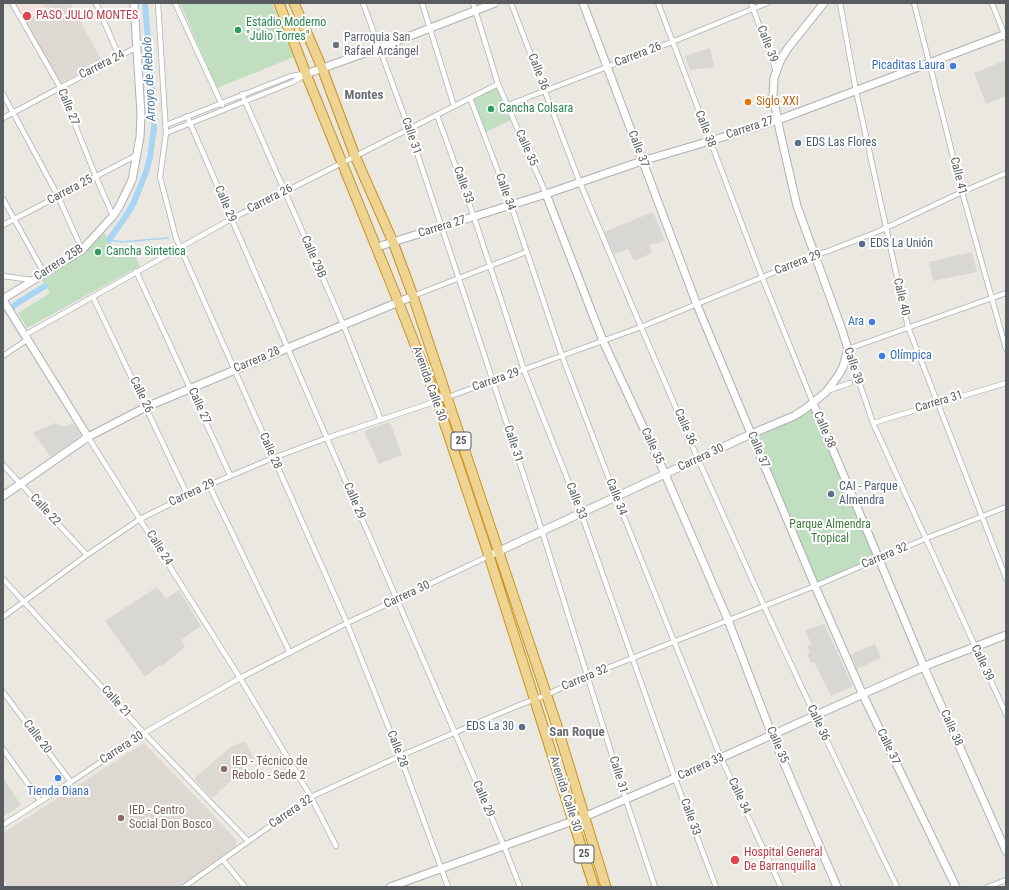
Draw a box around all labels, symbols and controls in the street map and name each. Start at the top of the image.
place label: PASO JULIO MONTES [36,9,138,23]
marker: PASO JULIO MONTES [21,10,33,22]
place label: Estadio Moderno "Julio Torres" [246,16,326,44]
street label: Calle 39 [753,24,781,64]
marker: Estadio Moderno "Julio Torres" [233,25,243,35]
place label: Parroquia San Rafael Arcángel [344,31,419,59]
water label: Arroyo de Rebolo [140,36,160,122]
street label: Carrera 26 [612,39,664,71]
marker: Parroquia San Rafael Arcángel [331,40,341,50]
street label: Carrera 24 [77,47,127,83]
street label: Calle 36 [524,52,552,92]
place label: Picaditas Laura [872,59,945,73]
marker: Picaditas Laura [948,61,958,71]
street label: Calle 27 [54,87,82,127]
district label: Montes [345,88,383,104]
place label: Siglo XXI [756,95,799,109]
marker: Siglo XXI [743,97,753,107]
place label: Cancha Colsara [499,102,573,116]
marker: Cancha Colsara [486,104,496,114]
street label: Calle 38 [691,109,719,149]
street label: Carrera 27 [724,114,776,142]
street label: Calle 31 [398,116,424,156]
street label: Calle 35 [512,128,540,168]
street label: Calle 37 [624,129,652,169]
place label: EDS Las Flores [806,136,877,150]
marker: EDS Las Flores [793,138,803,148]
street label: Calle 41 [946,156,970,196]
street label: Calle 33 [450,165,476,205]
street label: Carrera 25 [45,172,95,208]
street label: Calle 34 [492,172,518,212]
street label: Carrera 26 [245,181,295,217]
street label: Calle 29 [211,184,239,224]
street label: Carrera 27 [416,213,468,241]
street label: Calle 29B [297,234,329,280]
place label: EDS La Unión [870,237,933,251]
marker: EDS La Unión [857,239,867,249]
street label: Carrera 25B [32,242,86,284]
place label: Cancha Sintetica [106,245,186,259]
marker: Cancha Sintetica [93,247,103,257]
street label: Carrera 29 [772,247,824,279]
street label: Calle 40 [890,277,912,317]
place label: Ara [848,315,864,329]
marker: Ara [867,317,877,327]
street label: Carrera 28 [232,344,282,376]
street label: Avenida Calle 30 [409,345,449,423]
street label: Calle 39 [840,346,866,386]
place label: Olímpica [890,349,932,363]
marker: Olímpica [877,351,887,361]
street label: Carrera 29 [470,365,522,395]
street label: Calle 26 [126,375,156,415]
street label: Calle 27 [185,386,213,426]
street label: Carrera 31 [913,388,965,416]
street label: Calle 36 [671,407,699,447]
street label: Calle 38 [810,410,838,450]
street label: Calle 31 [500,424,526,464]
street label: Calle 35 [637,426,667,466]
street label: Calle 37 [744,430,772,470]
street label: Calle 28 [256,431,284,471]
road number: 25 [451,432,471,450]
street label: Carrera 30 [676,441,726,475]
street label: Carrera 29 [167,476,217,510]
street label: Calle 34 [602,477,630,517]
place label: CAI - Parque Almendra [839,480,898,508]
street label: Calle 29 [340,481,368,521]
street label: Calle 33 [562,481,590,521]
marker: CAI - Parque Almendra [826,489,836,499]
street label: Calle 22 [27,491,63,529]
park label: Parque Almendra Tropical [789,518,871,546]
street label: Calle 24 [143,528,175,568]
street label: Carrera 32 [860,540,910,572]
street label: Carrera 30 [382,578,432,612]
street label: Calle 39 [967,643,997,683]
street label: Carrera 32 [560,662,610,694]
street label: Calle 21 [98,683,134,721]
street label: Calle 36 [803,703,833,743]
street label: Calle 38 [937,708,965,748]
street label: Calle 20 [20,717,54,757]
place label: EDS La 30 [466,720,514,734]
marker: EDS La 30 [517,722,527,732]
district label: San Roque [549,725,605,741]
street label: Calle 35 [763,725,791,765]
street label: Calle 37 [873,727,903,767]
street label: Carrera 30 [97,729,147,767]
street label: Calle 28 [383,729,411,769]
street label: Carrera 33 [676,750,726,784]
street label: Avenida Calle 30 [546,754,584,834]
place label: IED - Técnico de Rebolo - Sede 2 [232,755,308,783]
street label: Calle 31 [606,755,630,795]
marker: IED - Técnico de Rebolo - Sede 2 [219,764,229,774]
marker: Tienda Diana [53,773,63,783]
street label: Calle 34 [724,776,754,816]
street label: Calle 29 [469,779,497,819]
place label: Tienda Diana [27,785,89,799]
street label: Carrera 32 [267,792,315,832]
street label: Calle 33 [677,797,703,837]
place label: IED - Centro Social Don Bosco [129,804,212,832]
marker: IED - Centro Social Don Bosco [116,813,126,823]
road number: 25 [574,845,594,863]
place label: Hospital General De Barranquilla [744,846,822,874]
marker: Hospital General De Barranquilla [729,854,741,866]

